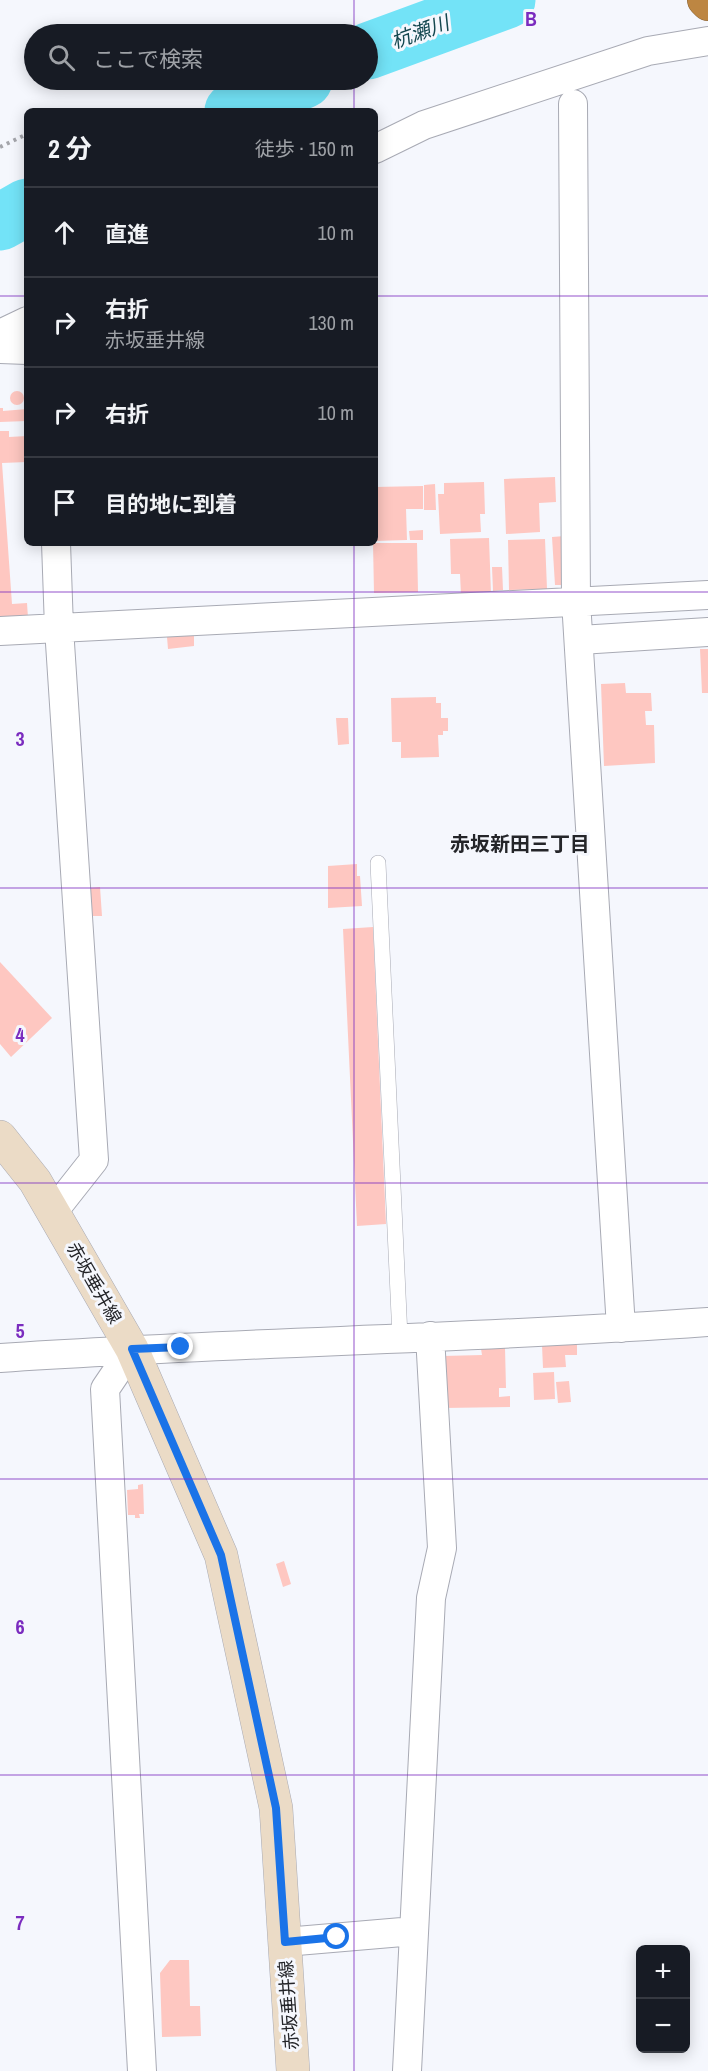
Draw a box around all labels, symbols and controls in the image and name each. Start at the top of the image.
text: B [525,5,537,32]
water label: 杭瀬川 [387,8,455,54]
search box [24,24,378,90]
icon: search [45,41,78,74]
text: ここで検索 [93,44,203,74]
text: 2 分 [48,131,92,166]
text: 徒歩 · 150 m [255,135,354,162]
icon: ahead [48,216,81,249]
text: 直進 [105,219,149,249]
text: 10 m [318,219,354,246]
text: 右折 [105,294,149,324]
icon: right [48,306,81,339]
text: 130 m [308,309,354,336]
text: 赤坂垂井線 [105,326,205,353]
icon: right [48,396,81,429]
text: 右折 [105,399,149,429]
text: 10 m [318,399,354,426]
icon: arrive [48,486,81,519]
text: 目的地に到着 [105,489,237,519]
text: 3 [15,725,25,752]
district label: 赤坂新田三丁目 [450,830,590,857]
text: 4 [15,1021,25,1048]
street label: 赤坂垂井線 [61,1238,128,1328]
text: 5 [15,1317,25,1344]
route end [167,1333,193,1359]
text: 6 [15,1613,25,1640]
text: 7 [15,1909,25,1936]
route start [323,1923,349,1949]
map controls [636,1945,690,2053]
button: + [636,1945,690,1999]
street label: 赤坂垂井線 [273,1959,304,2051]
button: − [636,1999,690,2053]

